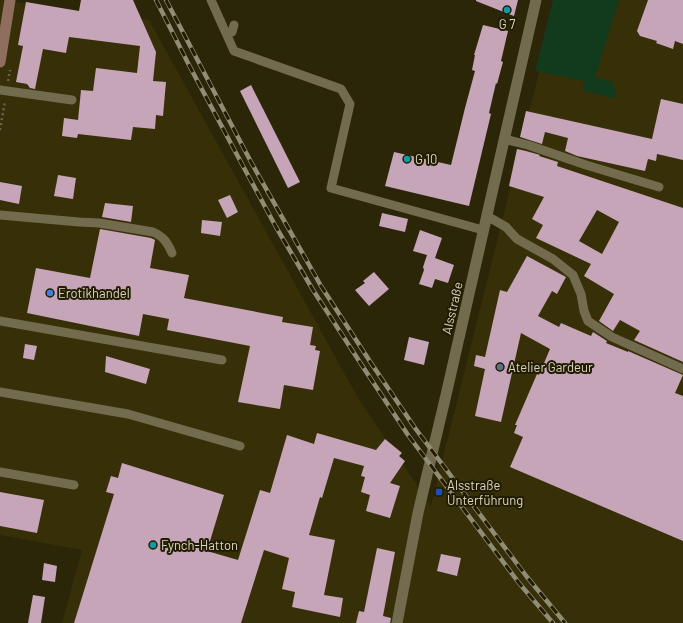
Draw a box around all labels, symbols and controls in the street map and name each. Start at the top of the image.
marker: G 7 [502,5,512,15]
place label: G 7 [499,16,515,32]
place label: G 10 [415,151,437,167]
marker: G 10 [402,154,412,164]
street label: Alsstraße [438,280,466,336]
place label: Erotikhandel [58,285,130,301]
marker: Erotikhandel [45,288,55,298]
place label: Atelier Gardeur [508,359,593,375]
marker: Atelier Gardeur [495,362,505,372]
place label: Alsstraße Unterführung [447,477,523,508]
marker: Alsstraße Unterführung [434,487,444,497]
place label: Fynch-Hatton [161,537,238,553]
marker: Fynch-Hatton [148,540,158,550]

